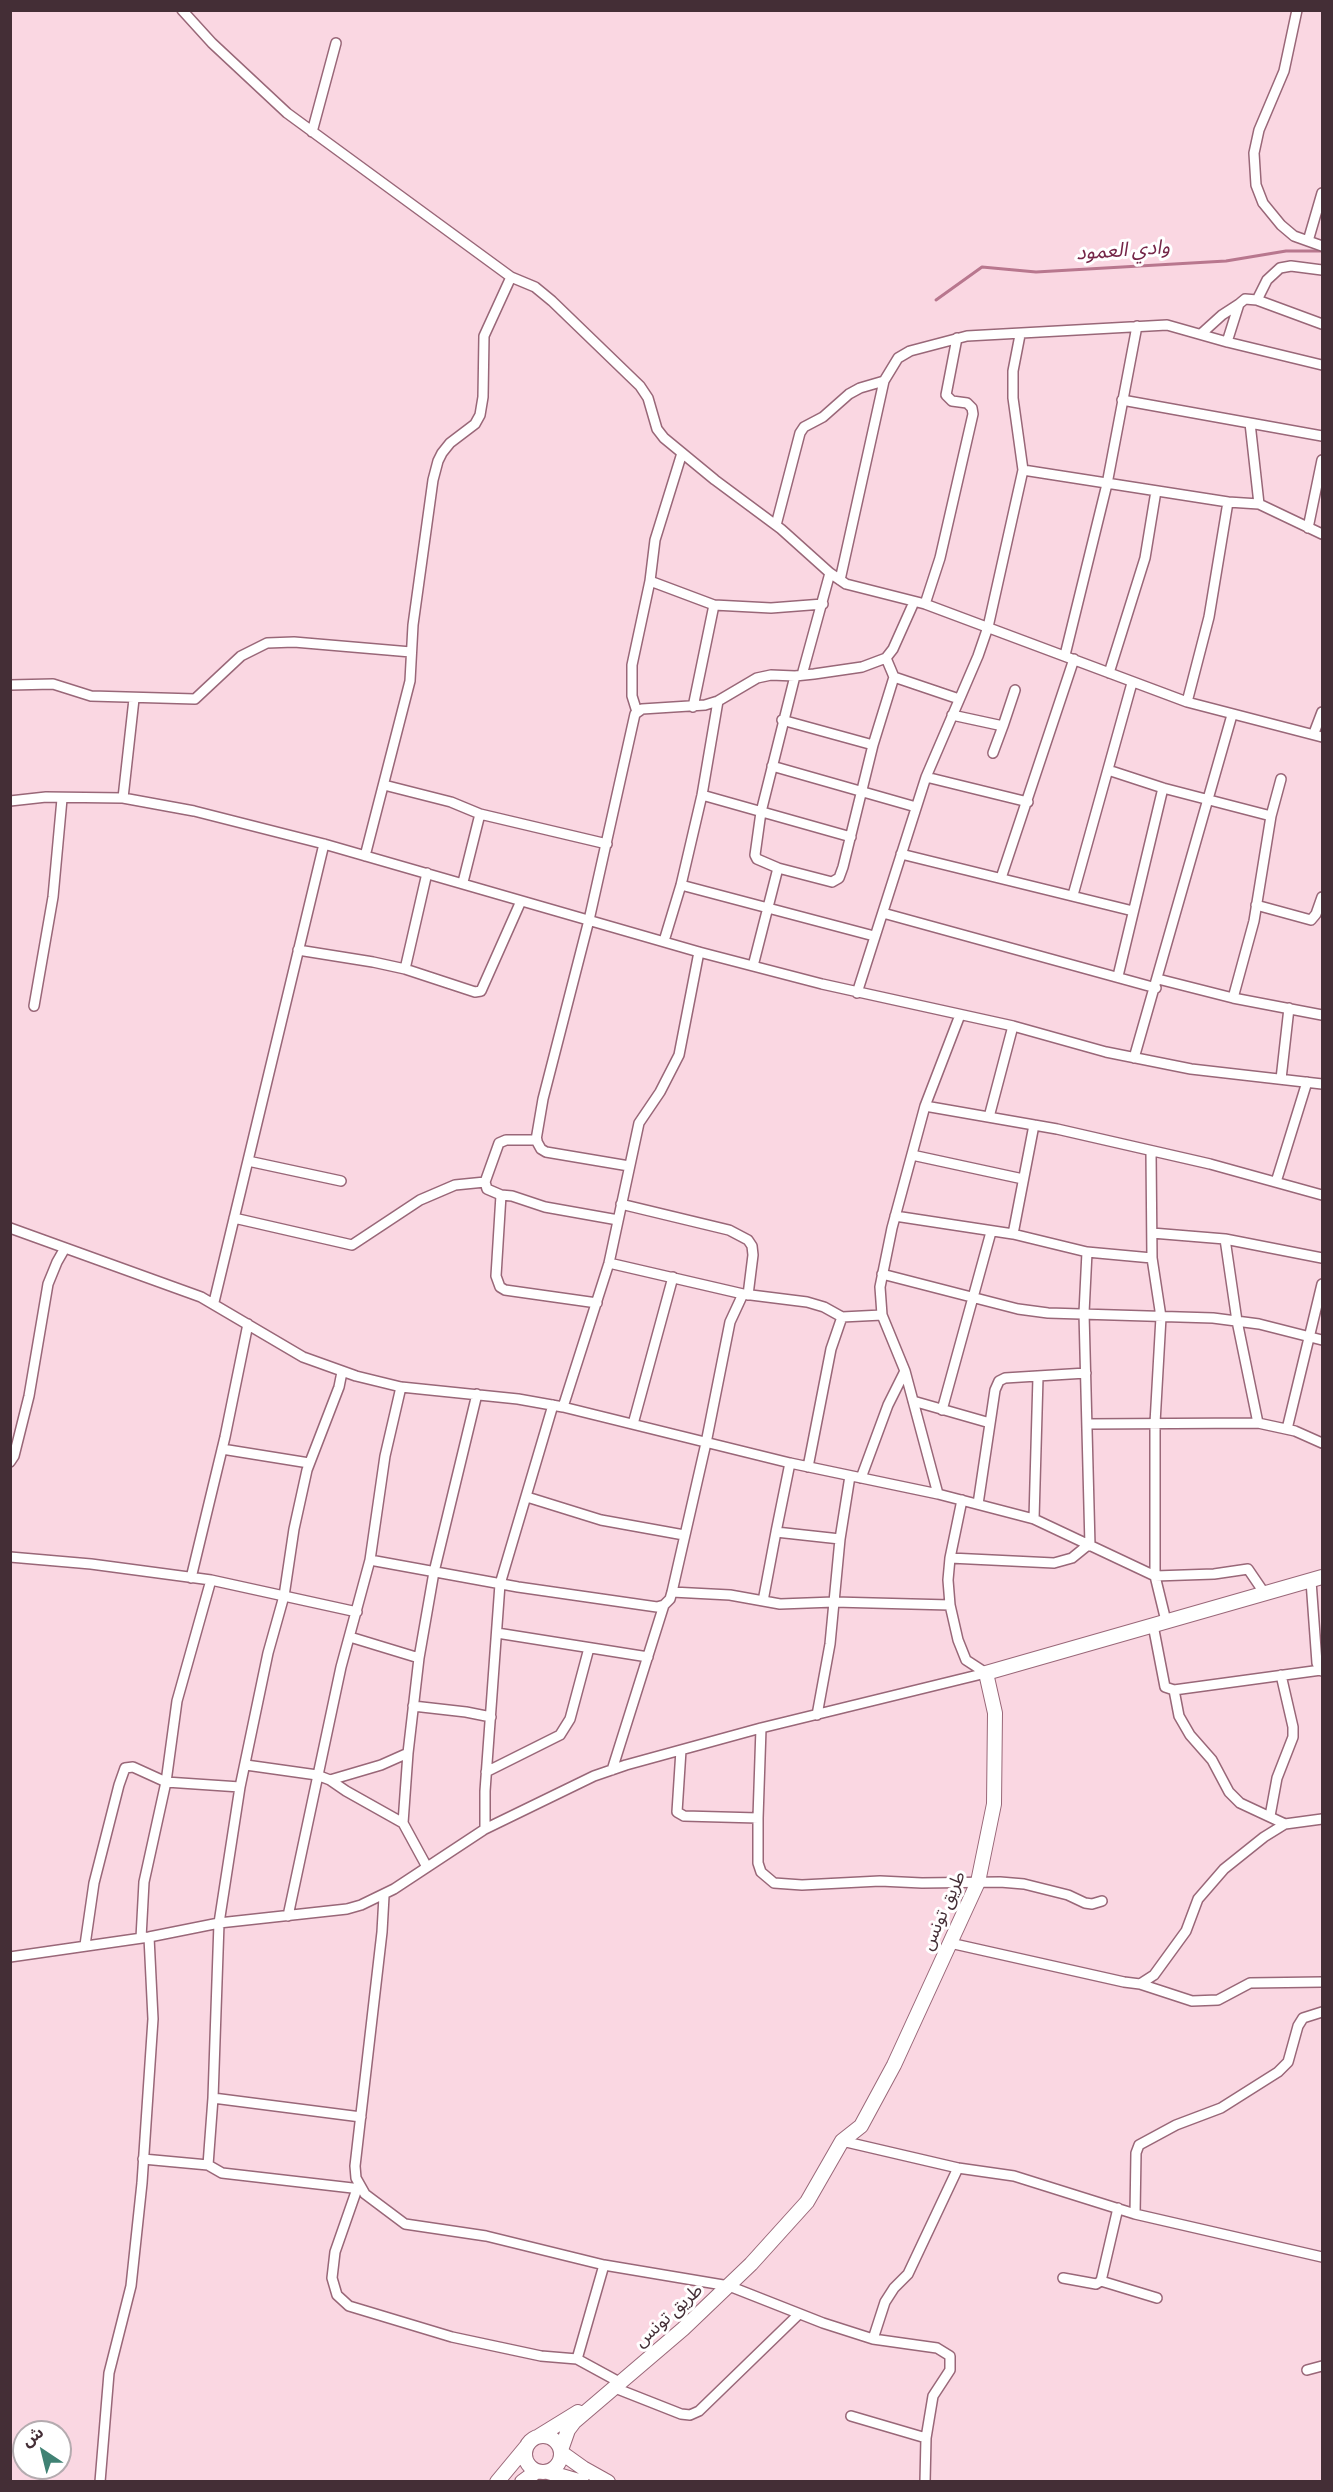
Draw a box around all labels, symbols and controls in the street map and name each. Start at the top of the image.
water label: وادي العمود [1075,236,1171,266]
street label: طريق تونس [917,1868,971,1954]
street label: طريق تونس [630,2280,708,2352]
north arrow [12,2420,72,2480]
text: ش [18,2422,48,2451]

